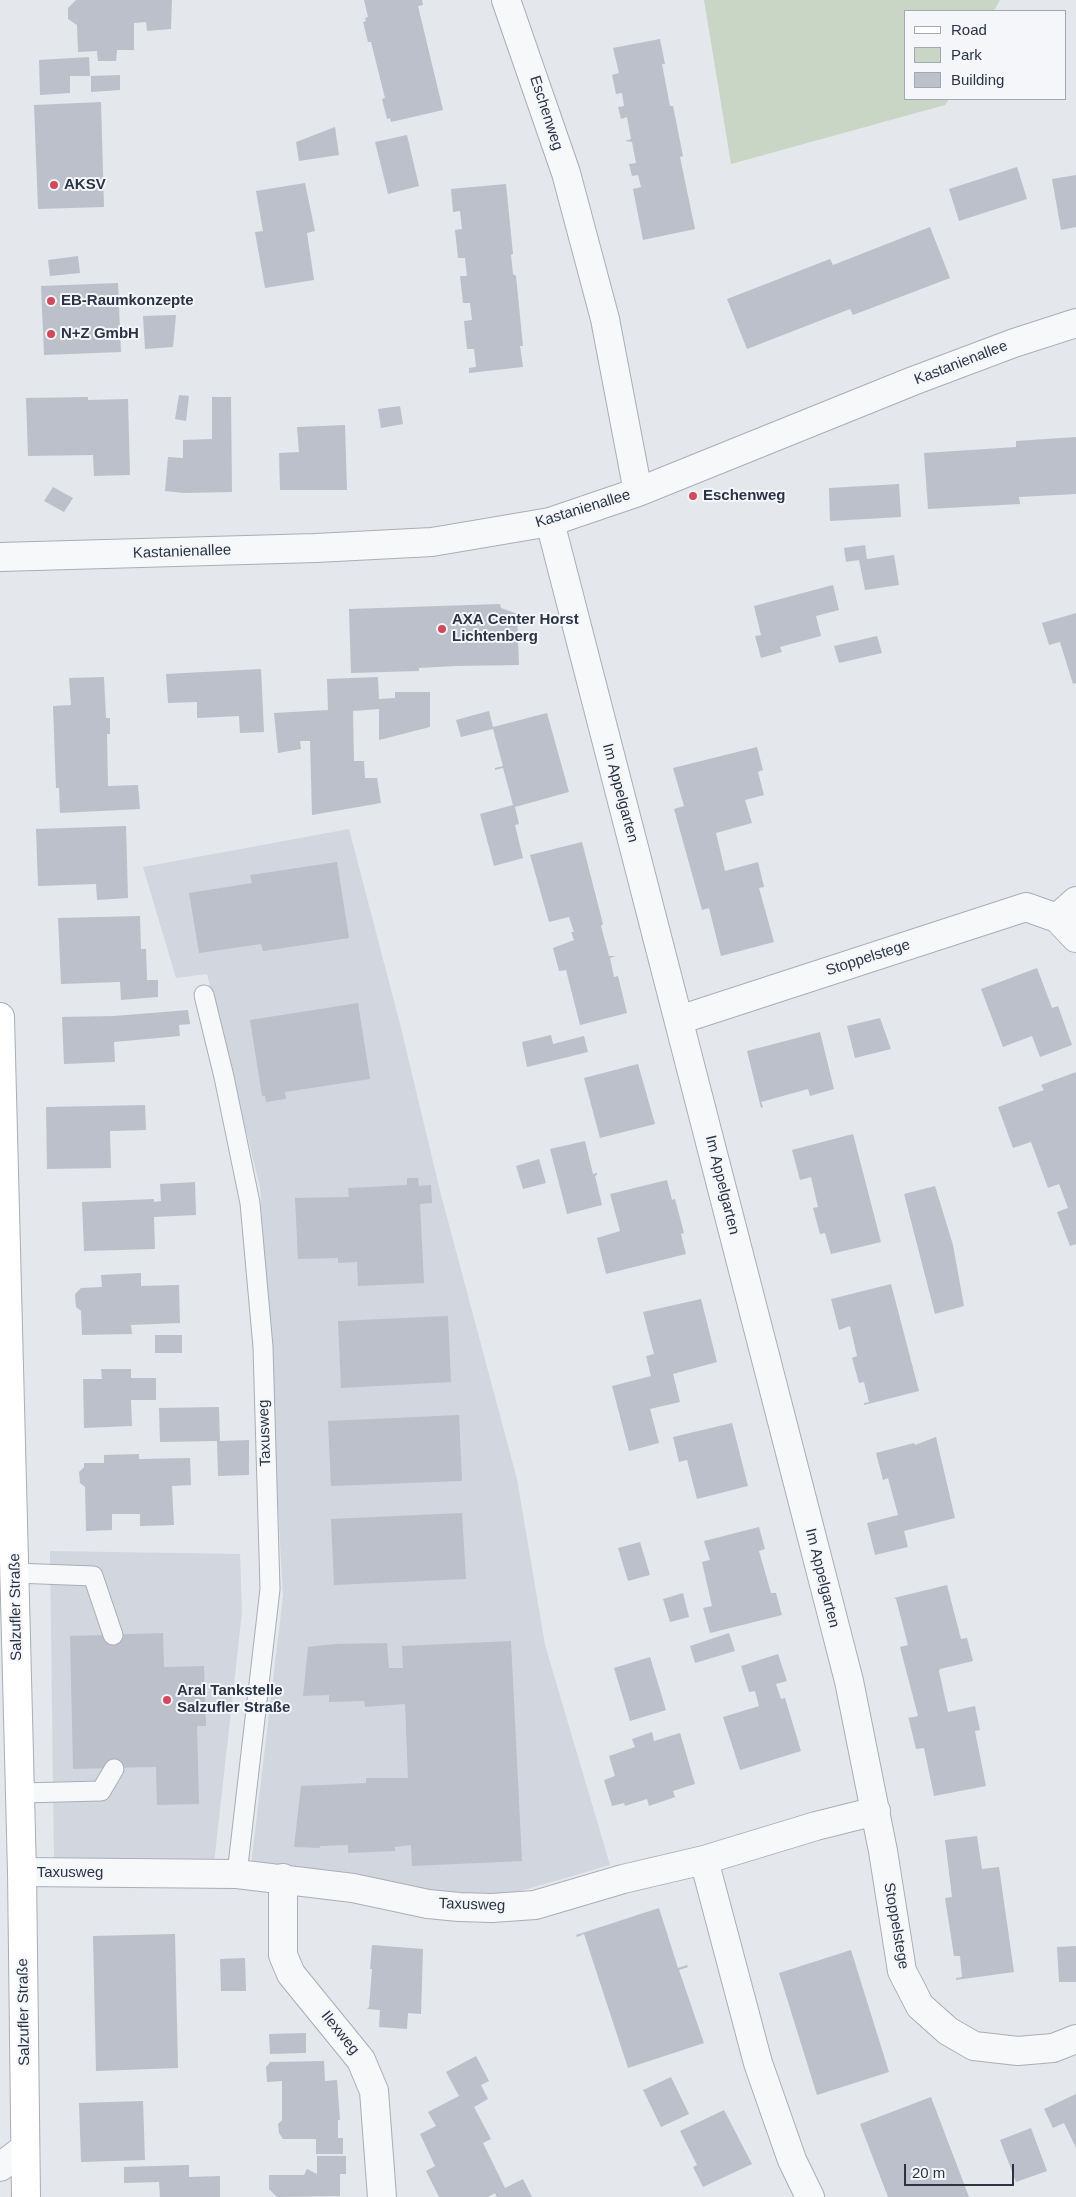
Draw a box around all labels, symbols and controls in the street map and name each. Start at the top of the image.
legend [904,10,1066,100]
text: Road [951,21,987,38]
text: Park [951,46,982,63]
text: Building [951,71,1004,88]
street label: Eschenweg [525,73,567,153]
place label: AKSV [64,176,106,194]
marker: AKSV [48,179,60,191]
place label: EB-Raumkonzepte [61,292,194,310]
marker: EB-Raumkonzepte [45,295,57,307]
place label: N+Z GmbH [61,325,139,343]
marker: N+Z GmbH [45,328,57,340]
street label: Kastanienallee [912,337,1010,389]
street label: Kastanienallee [533,486,633,532]
place label: Eschenweg [703,487,786,505]
marker: Eschenweg [687,490,699,502]
street label: Kastanienallee [133,541,231,563]
place label: AXA Center Horst Lichtenberg [452,611,579,646]
marker: AXA Center Horst Lichtenberg [436,623,448,635]
street label: Im Appelgarten [598,742,642,844]
street label: Stoppelstege [824,936,912,980]
street label: Im Appelgarten [701,1133,743,1237]
street label: Taxusweg [255,1399,275,1467]
street label: Im Appelgarten [801,1526,843,1630]
street label: Salzufler Straße [6,1553,26,1661]
place label: Aral Tankstelle Salzufler Straße [177,1682,290,1717]
marker: Aral Tankstelle Salzufler Straße [161,1694,173,1706]
street label: Taxusweg [37,1864,103,1882]
street label: Stoppelstege [880,1881,912,1971]
street label: Taxusweg [438,1895,506,1915]
street label: Salzufler Straße [14,1958,34,2066]
street label: Ilexweg [317,2008,363,2058]
scale bar [906,2154,1016,2186]
text: 20 m [912,2164,945,2181]

